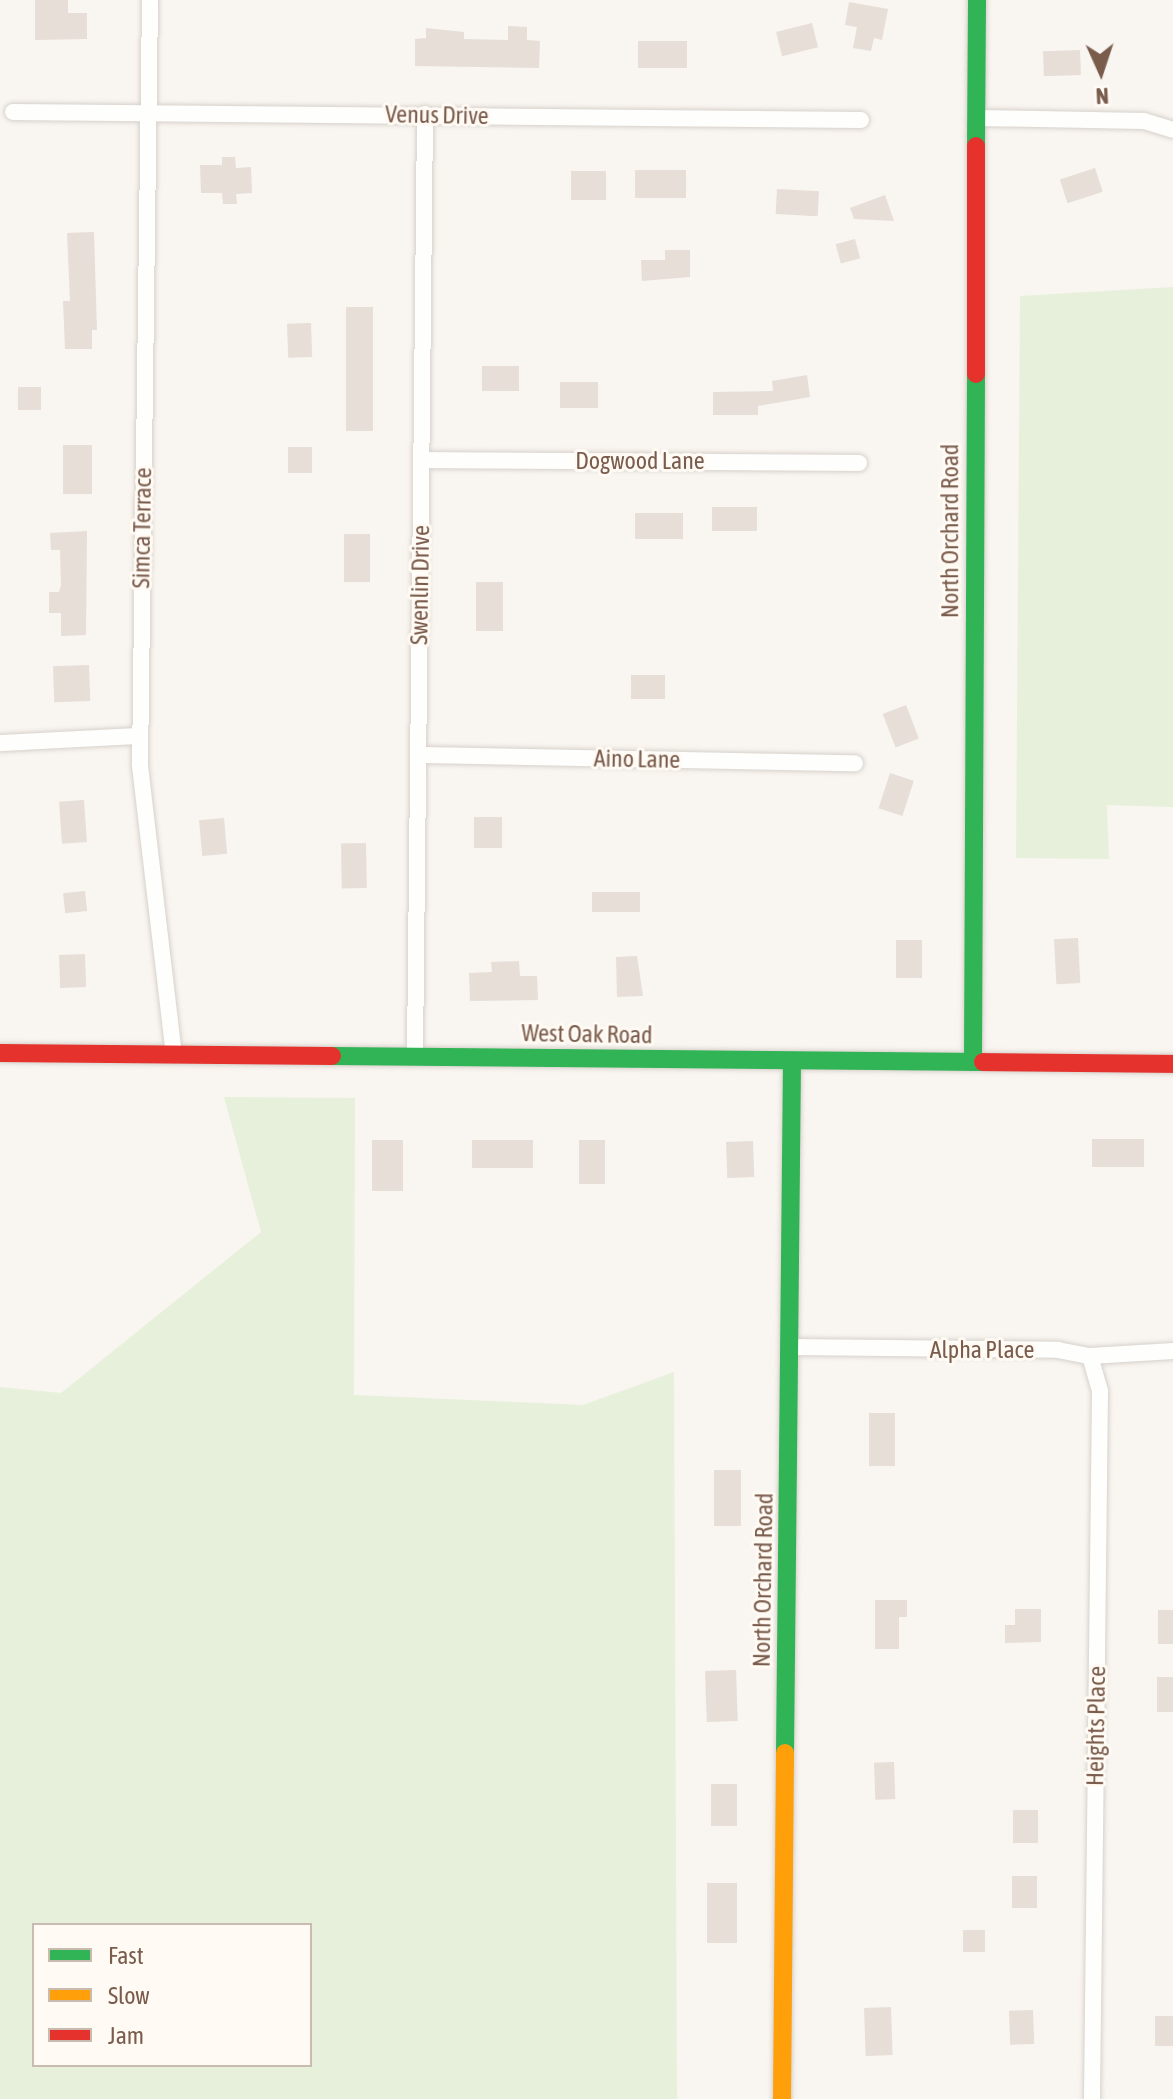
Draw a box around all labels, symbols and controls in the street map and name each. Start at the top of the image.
north arrow [1061,32,1141,112]
text: N [1095,83,1109,109]
street label: Venus Drive [385,100,489,130]
street label: North Orchard Road [936,444,964,618]
street label: Dogwood Lane [575,447,705,475]
street label: Simca Terrace [127,467,157,589]
street label: Swenlin Drive [405,525,435,645]
street label: Aino Lane [594,744,680,774]
street label: West Oak Road [521,1018,653,1050]
street label: Alpha Place [930,1336,1034,1364]
street label: North Orchard Road [747,1493,779,1667]
street label: Heights Place [1081,1666,1111,1786]
legend [32,1923,312,2067]
text: Fast [108,1942,144,1969]
text: Slow [108,1982,150,2009]
text: Jam [108,2022,144,2049]

